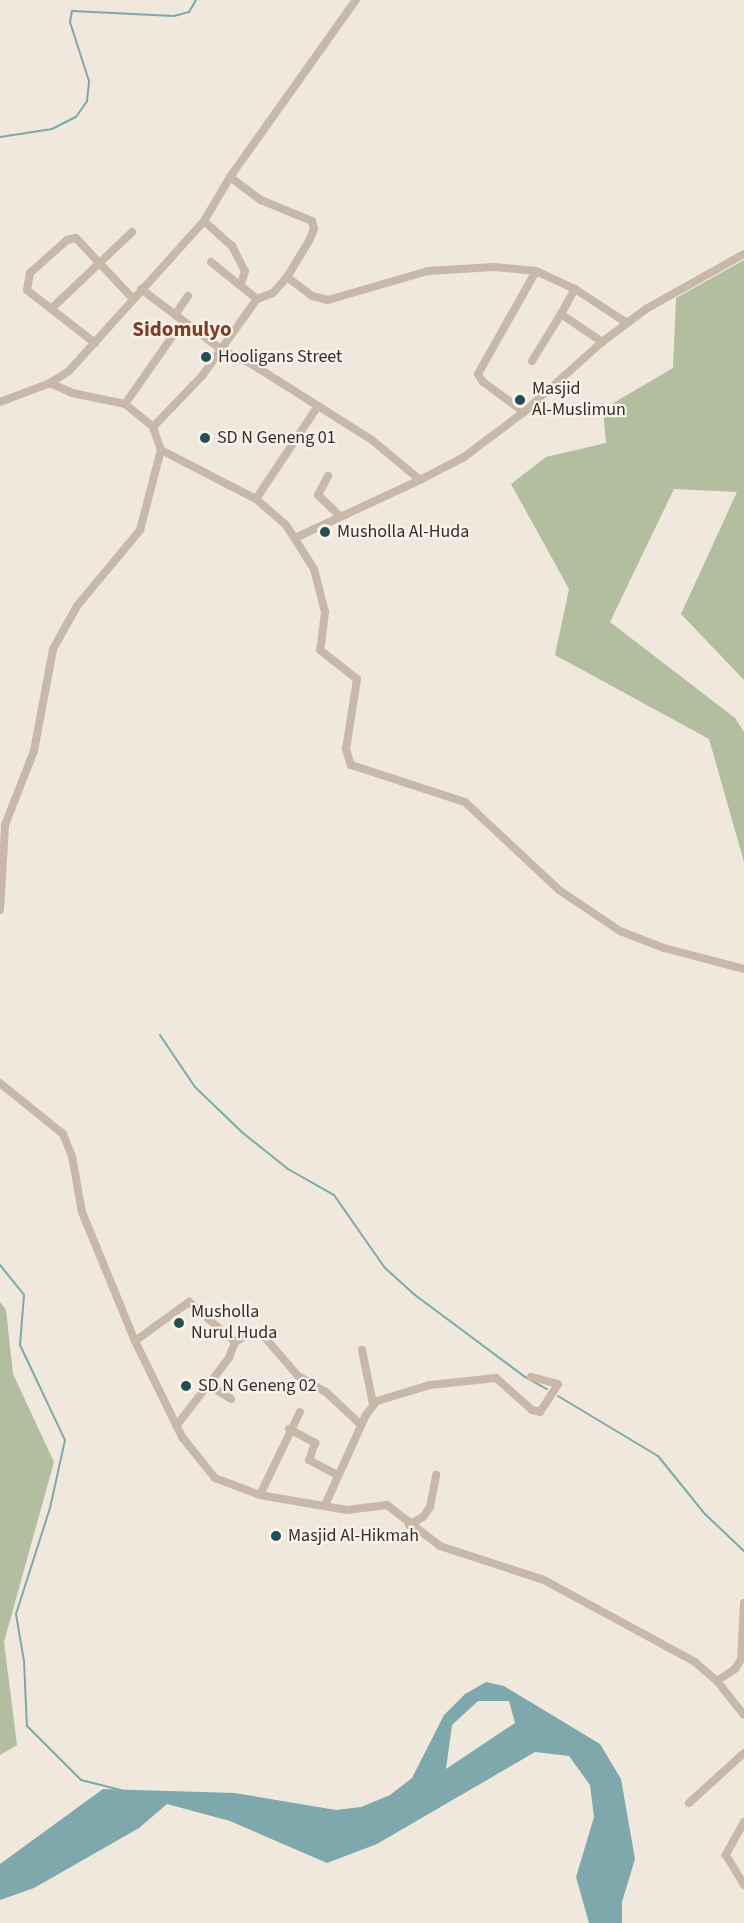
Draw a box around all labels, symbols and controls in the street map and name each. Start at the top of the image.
district label: Sidomulyo [132,316,232,342]
place label: Hooligans Street [218,346,342,368]
marker: Hooligans Street [199,350,213,364]
place label: Masjid Al-Muslimun [532,379,626,422]
marker: Masjid Al-Muslimun [513,393,527,407]
place label: SD N Geneng 01 [217,427,336,449]
marker: SD N Geneng 01 [198,431,212,445]
place label: Musholla Al-Huda [337,521,469,543]
marker: Musholla Al-Huda [318,525,332,539]
place label: Musholla Nurul Huda [191,1302,277,1344]
marker: Musholla Nurul Huda [172,1316,186,1330]
place label: SD N Geneng 02 [198,1375,317,1397]
marker: SD N Geneng 02 [179,1379,193,1393]
place label: Masjid Al-Hikmah [288,1525,419,1547]
marker: Masjid Al-Hikmah [269,1529,283,1543]

